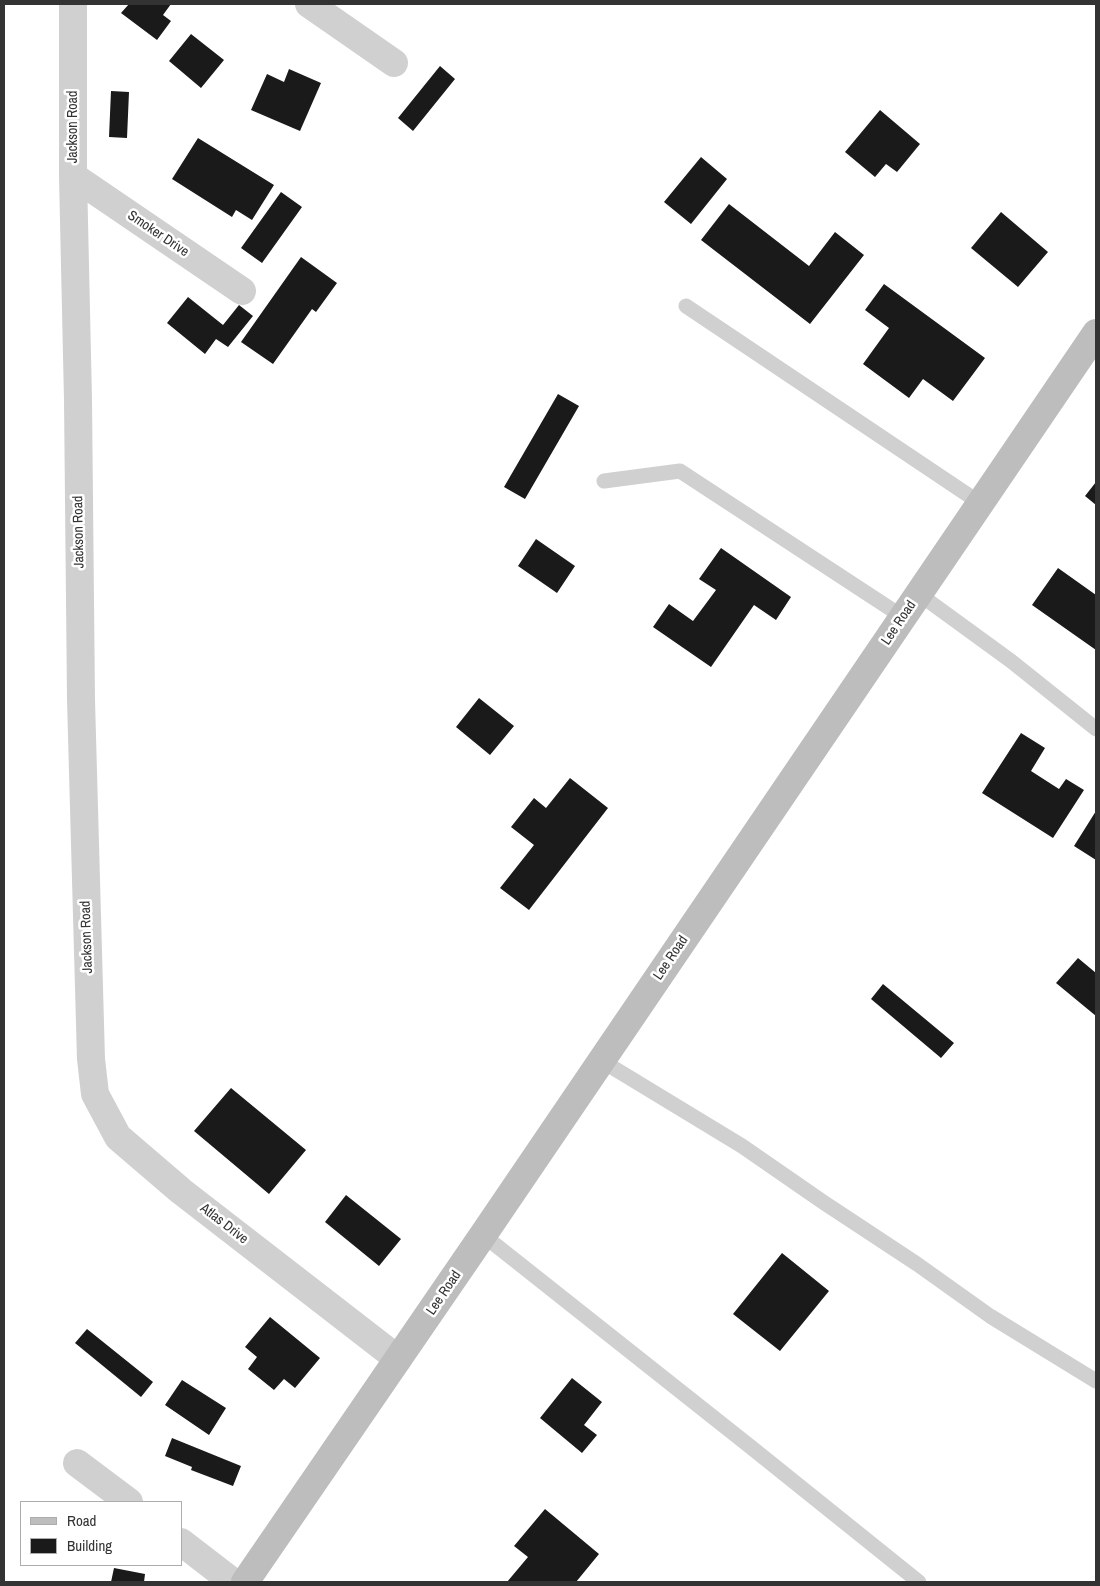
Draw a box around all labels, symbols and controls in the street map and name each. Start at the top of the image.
street label: Jackson Road [65,91,81,163]
street label: Smoker Drive [124,207,192,261]
street label: Jackson Road [70,495,88,569]
street label: Lee Road [878,598,920,648]
street label: Jackson Road [77,900,97,974]
street label: Lee Road [650,933,692,983]
street label: Atlas Drive [197,1200,251,1248]
street label: Lee Road [423,1268,465,1318]
legend [20,1501,182,1566]
text: Road [67,1510,96,1531]
text: Building [67,1535,112,1556]

